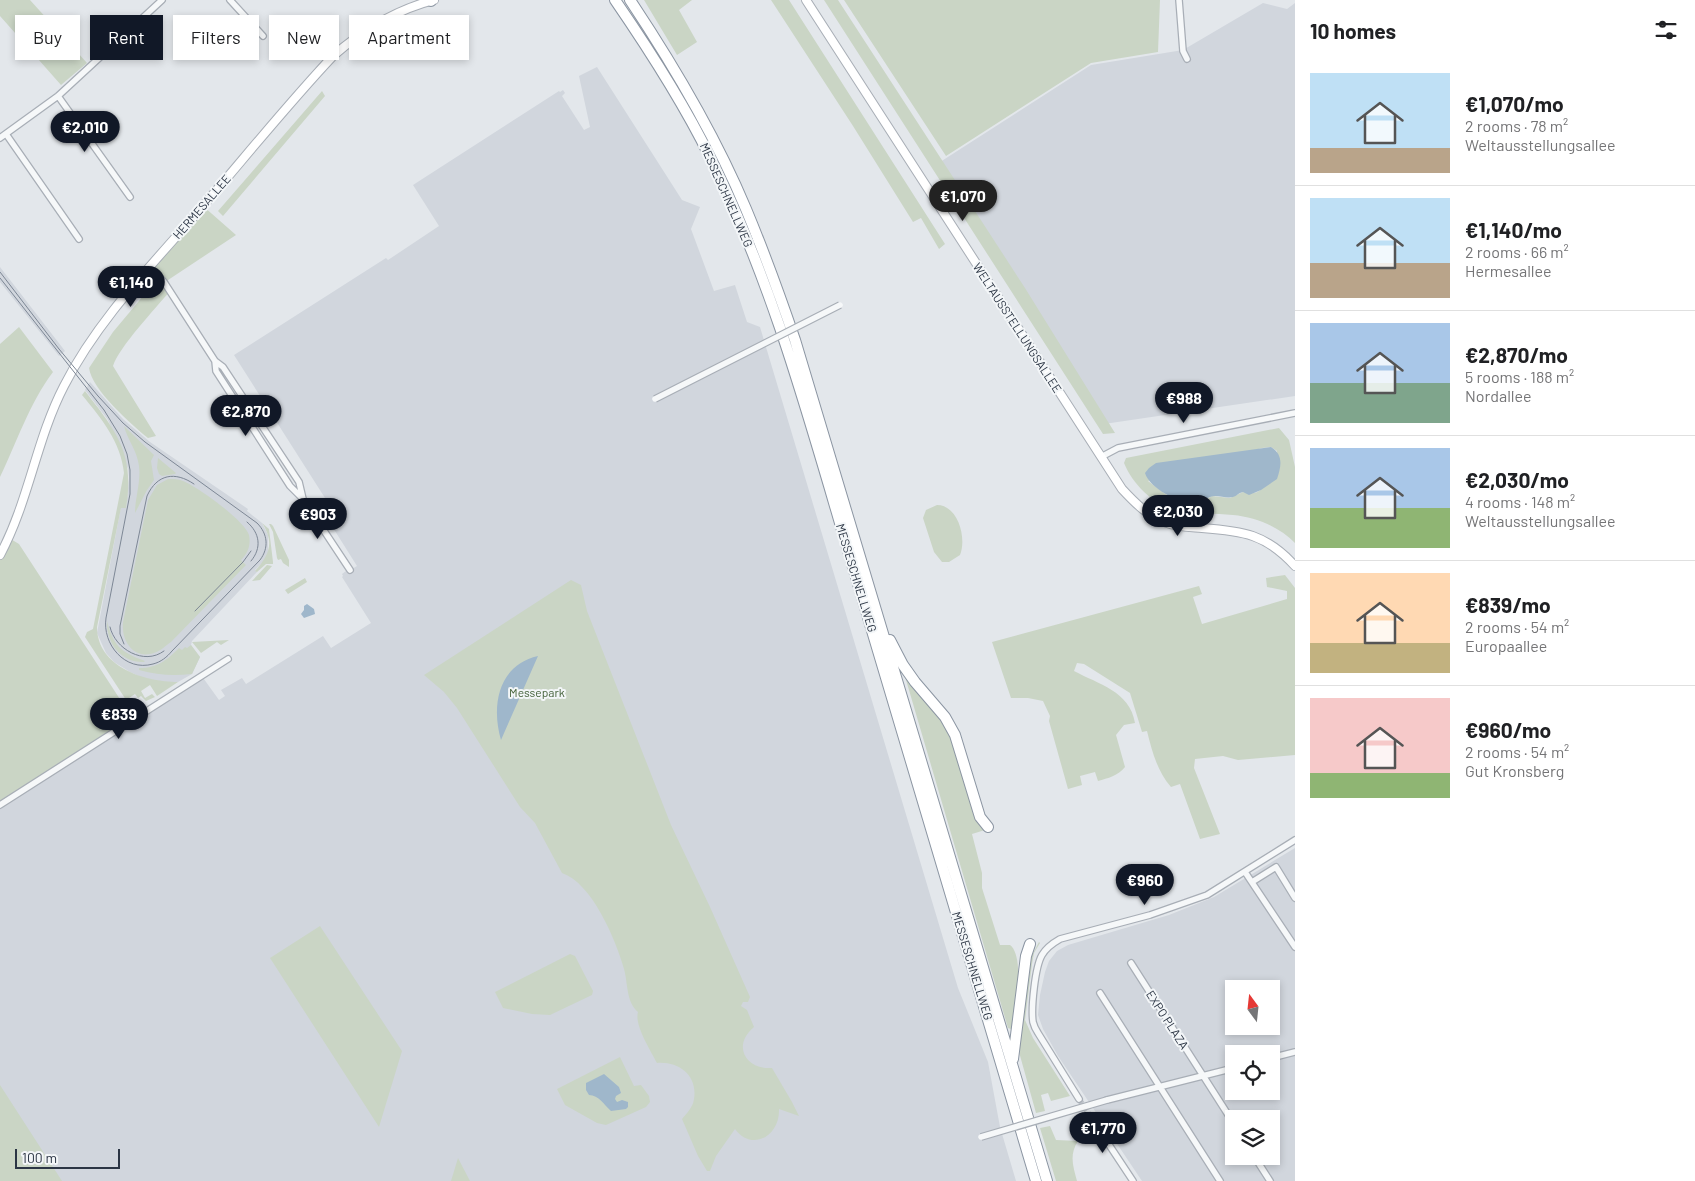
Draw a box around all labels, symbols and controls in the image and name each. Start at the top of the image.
chip: Buy [15,15,80,60]
chip: Rent [90,15,163,60]
chip: Filters [173,15,259,60]
chip: New [269,15,339,60]
chip: Apartment [349,15,469,60]
icon: filters [1652,16,1680,44]
text: 10 homes [1310,18,1396,43]
text: €1,070/mo [1465,91,1564,116]
icon: home [1350,93,1410,153]
pin: €2,010 [44,110,126,153]
text: 2 rooms · 78 m² [1465,116,1568,135]
text: €2,010 [62,117,108,136]
text: Weltausstellungsallee [1465,135,1616,154]
street label: MESSESCHNELLWEG [698,140,756,249]
street label: HERMESALLEE [169,171,233,241]
pin: €1,070 [922,180,1004,222]
text: €1,070 [940,186,986,205]
text: €1,140/mo [1465,217,1562,242]
icon: home [1350,218,1410,278]
text: 2 rooms · 66 m² [1465,242,1569,261]
street label: WELTAUSSTELLUNGSALLEE [971,260,1065,395]
text: Hermesallee [1465,261,1552,280]
pin: €1,140 [90,266,172,308]
text: €1,140 [109,272,153,291]
text: €2,870/mo [1465,342,1568,367]
icon: home [1350,343,1410,403]
text: 5 rooms · 188 m² [1465,367,1574,386]
pin: €988 [1154,382,1214,424]
text: Nordallee [1465,386,1532,405]
text: €988 [1166,388,1202,407]
pin: €2,870 [205,394,287,437]
text: €2,870 [221,401,271,420]
text: €2,030/mo [1465,467,1569,492]
icon: home [1350,468,1410,528]
text: 4 rooms · 148 m² [1465,492,1575,511]
pin: €2,030 [1137,494,1219,537]
pin: €903 [288,498,348,540]
text: €2,030 [1153,501,1203,520]
text: €903 [300,504,336,523]
text: Weltausstellungsallee [1465,511,1616,530]
street label: MESSESCHNELLWEG [834,522,880,634]
text: €839/mo [1465,592,1551,617]
icon: home [1350,593,1410,653]
text: 2 rooms · 54 m² [1465,617,1569,636]
text: Europaallee [1465,636,1547,655]
park label: Messepark [509,685,565,699]
pin: €839 [89,698,149,740]
text: €839 [101,704,137,723]
text: €960/mo [1465,717,1551,742]
icon: home [1350,718,1410,778]
text: 2 rooms · 54 m² [1465,742,1569,761]
text: Gut Kronsberg [1465,761,1564,780]
pin: €960 [1115,864,1175,906]
text: €960 [1127,870,1163,889]
street label: MESSESCHNELLWEG [950,910,996,1022]
north arrow [1225,980,1280,1035]
map controls [1225,980,1280,1165]
street label: EXPO PLAZA [1144,988,1192,1051]
button: locate [1225,1045,1280,1100]
button: layers [1225,1110,1280,1165]
pin: €1,770 [1062,1112,1144,1154]
text: €1,770 [1080,1118,1126,1137]
scale bar [15,1146,120,1169]
text: 100 m [22,1149,57,1166]

